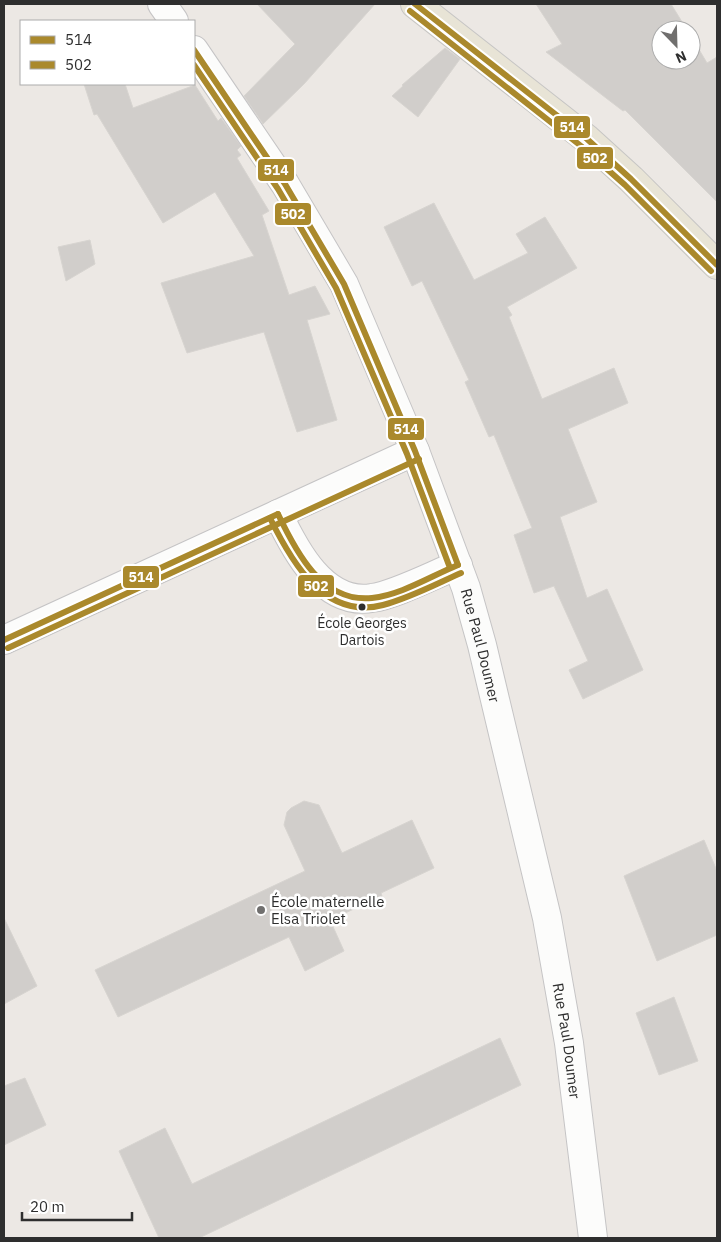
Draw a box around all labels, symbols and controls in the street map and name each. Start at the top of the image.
legend [20,20,195,85]
north arrow [651,20,701,70]
text: 514 [65,30,92,49]
text: N [673,47,689,67]
text: 502 [65,55,92,74]
line badge: 514 [553,115,591,139]
text: 514 [559,118,585,136]
line badge: 502 [576,146,614,170]
text: 502 [582,149,608,167]
line badge: 514 [257,158,295,182]
text: 514 [263,161,289,179]
line badge: 502 [274,202,312,226]
text: 502 [280,205,306,223]
line badge: 514 [387,417,425,441]
text: 514 [393,420,419,438]
line badge: 514 [122,565,160,589]
text: 514 [128,568,154,586]
line badge: 502 [297,574,335,598]
text: 502 [303,577,329,595]
street label: Rue Paul Doumer [457,586,505,705]
marker: École Georges Dartois [357,602,367,612]
place label: École Georges Dartois [317,613,407,649]
place label: École maternelle Elsa Triolet [271,892,384,928]
marker: École maternelle Elsa Triolet [255,904,267,916]
street label: Rue Paul Doumer [549,981,585,1100]
scale bar [22,1190,132,1222]
text: 20 m [30,1197,65,1216]

